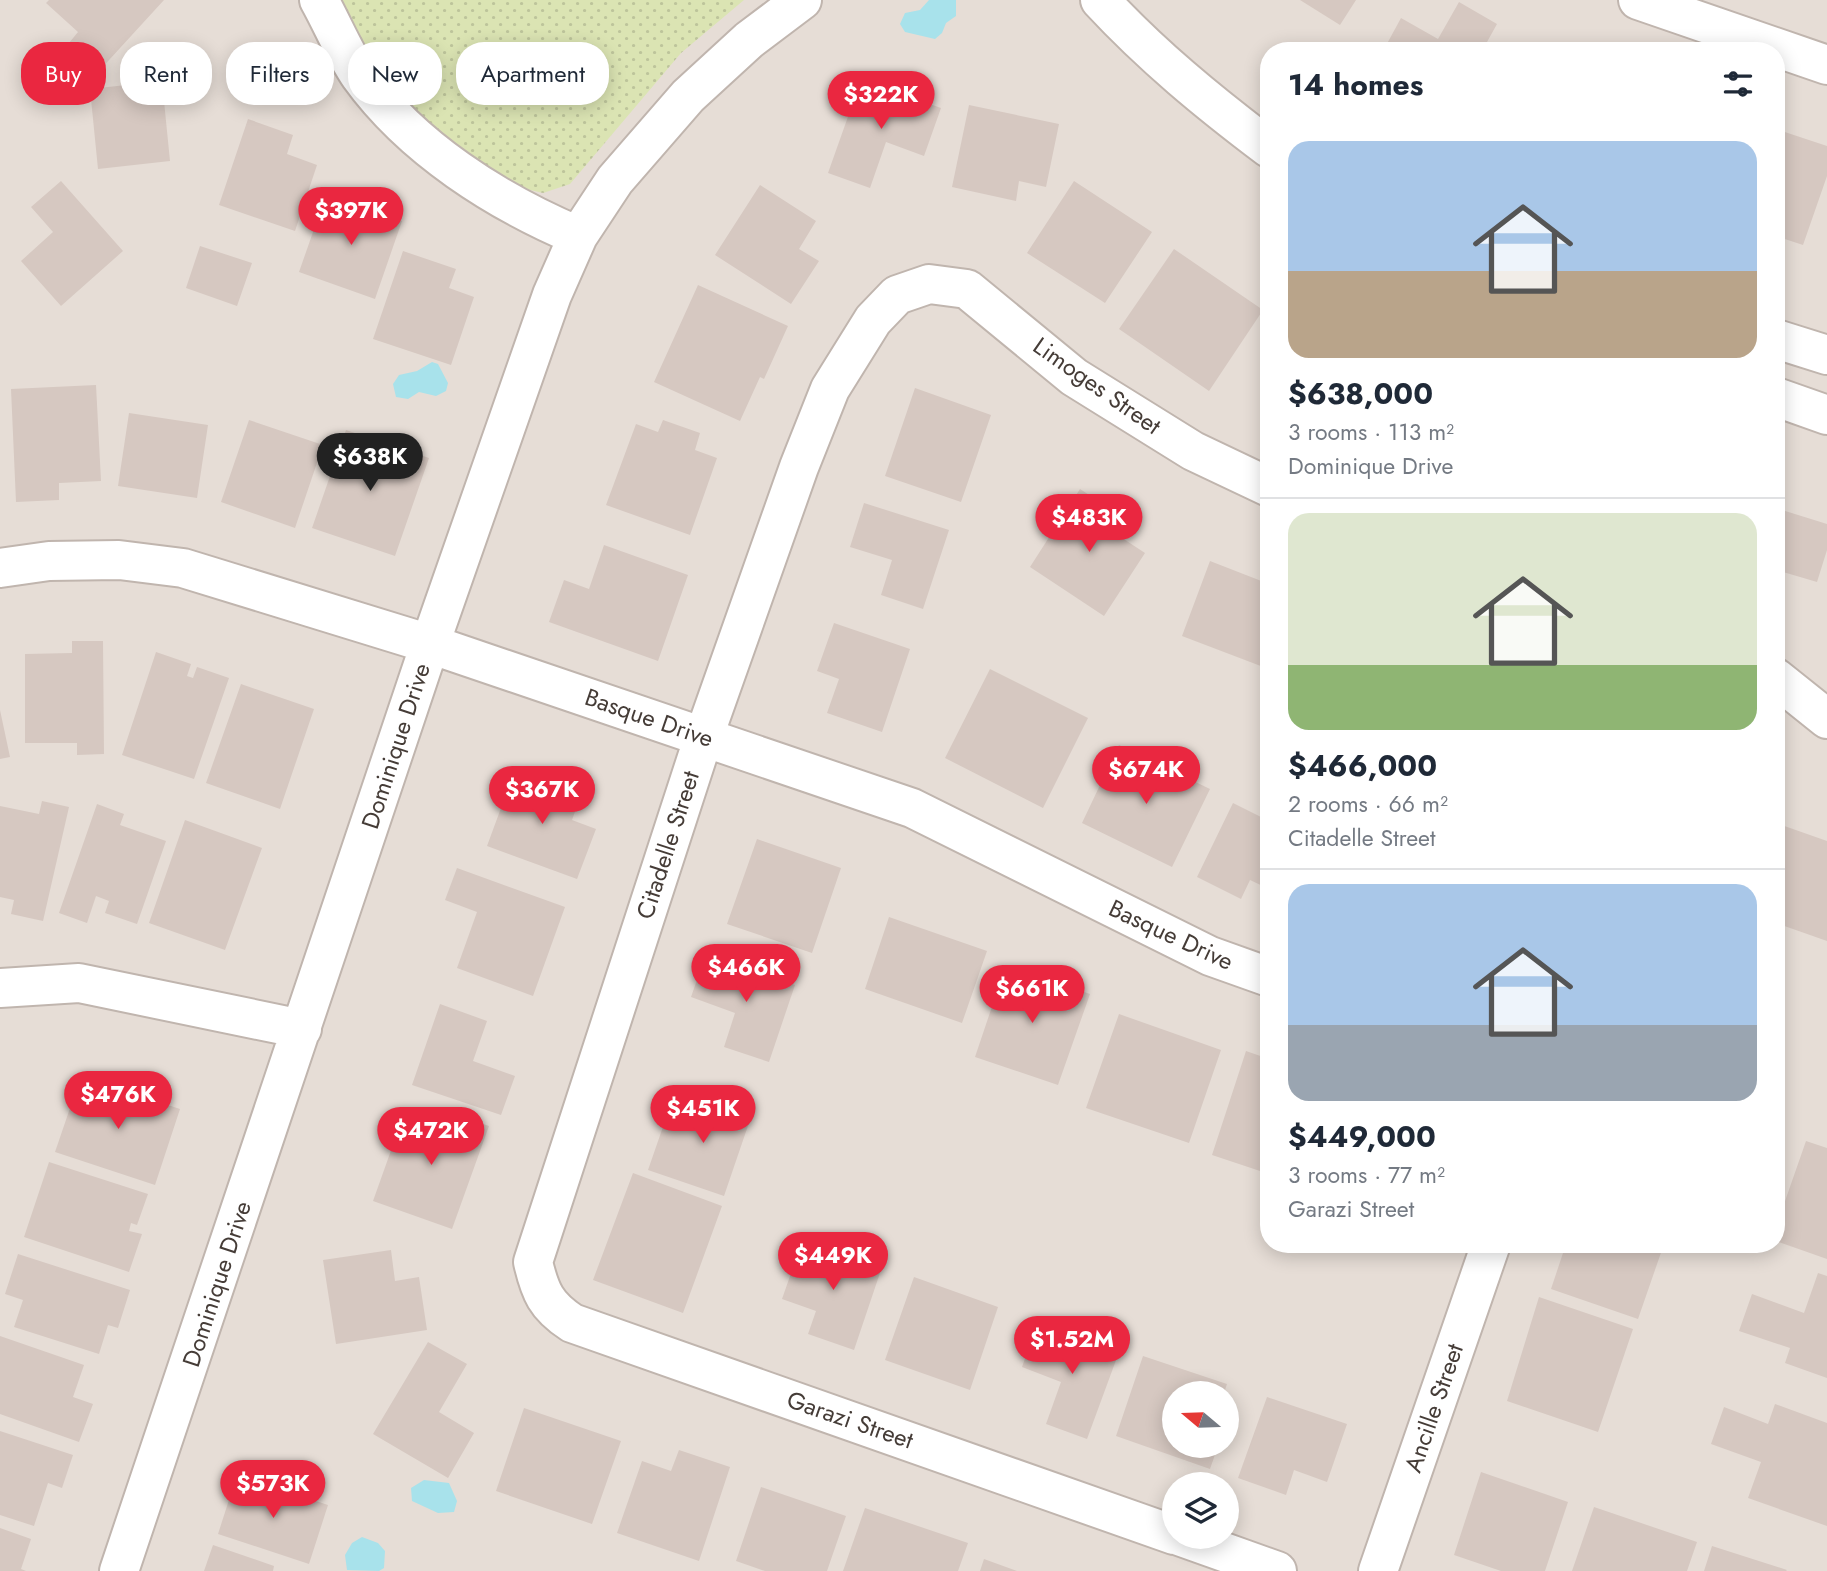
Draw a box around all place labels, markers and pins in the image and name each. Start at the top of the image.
pin: $322K [832,72,930,131]
pin: $397K [302,188,400,247]
pin: $638K [321,434,419,493]
pin: $483K [1040,494,1138,554]
pin: $674K [1097,746,1195,806]
pin: $367K [493,766,591,826]
pin: $466K [697,944,795,1004]
pin: $661K [983,965,1081,1025]
pin: $476K [69,1072,167,1131]
pin: $451K [654,1086,752,1145]
pin: $472K [382,1108,480,1167]
pin: $449K [784,1232,882,1292]
pin: $1.52M [1015,1316,1129,1376]
pin: $573K [224,1460,322,1520]

